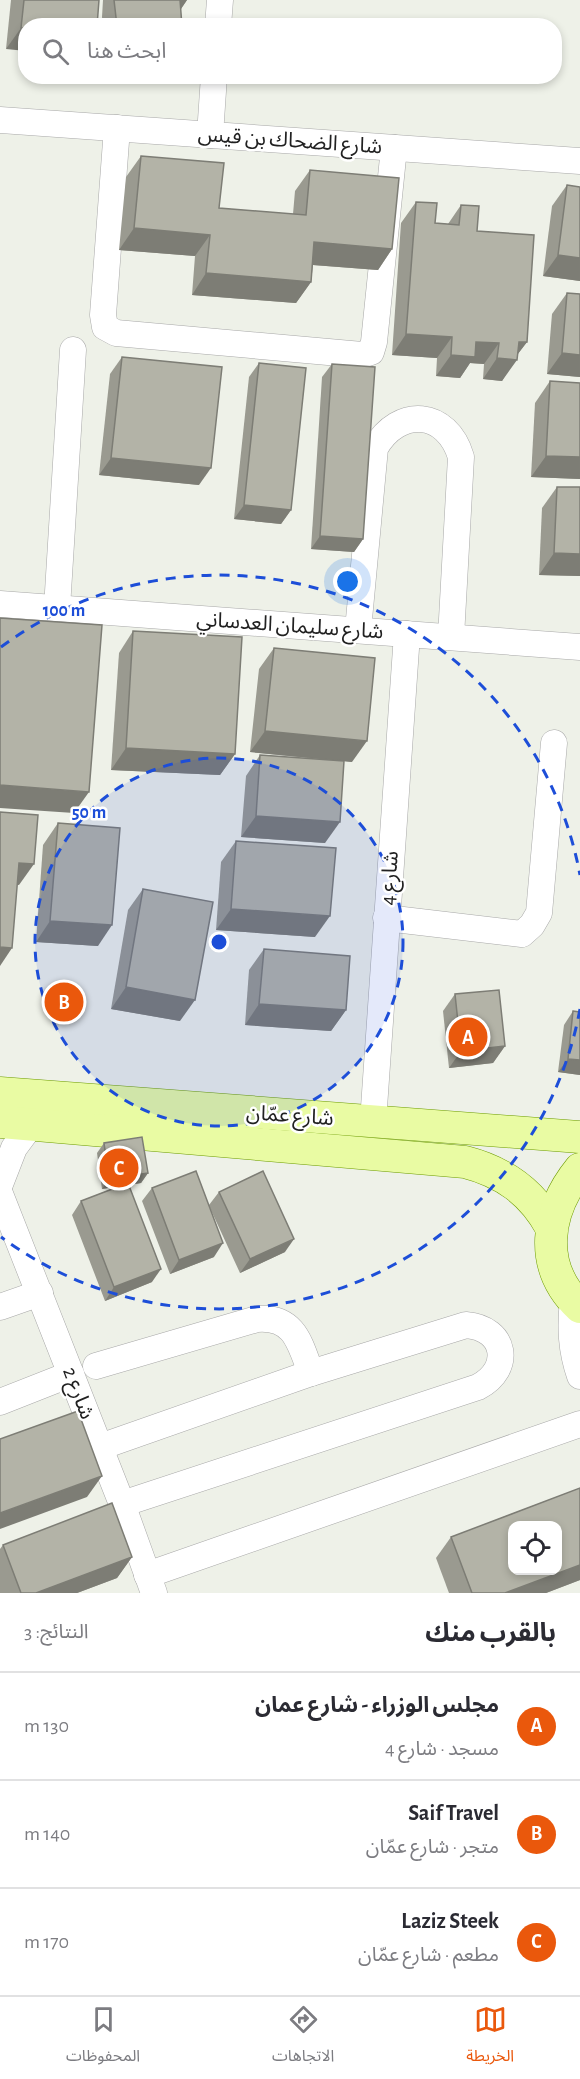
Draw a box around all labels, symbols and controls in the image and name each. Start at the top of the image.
search box [18,18,562,84]
icon: search [39,35,72,68]
text: ابحث هنا [87,40,166,62]
street label: شارع الضحاك بن قيس [197,124,383,161]
your location [333,567,362,596]
text: 100 m [43,602,85,620]
street label: شارع سليمان العدساني [195,608,384,647]
text: 50 m [72,804,106,822]
street label: شارع 4 [377,850,406,906]
centre of rings [209,932,229,952]
pin: B [44,980,84,1024]
pin: A [448,1014,488,1060]
street label: شارع عمّان [245,1102,334,1133]
pin: C [100,1146,138,1190]
street label: شارع 2 [55,1364,98,1424]
map controls [508,1521,562,1575]
button: locate [508,1521,562,1575]
text: بالقرب منك [425,1620,556,1646]
text: النتائج: 3 [24,1622,89,1642]
text: مجلس الوزراء - شارع عمان [255,1694,499,1716]
text: 130 m [24,1716,69,1736]
text: A [531,1716,543,1736]
text: مسجد · شارع 4 [385,1739,499,1759]
text: Saif Travel [408,1802,499,1824]
text: 140 m [24,1824,70,1844]
text: B [531,1824,542,1844]
text: متجر · شارع عمّان [366,1837,499,1857]
text: Laziz Steek [401,1910,499,1932]
text: 170 m [24,1932,69,1952]
text: C [531,1932,542,1952]
text: مطعم · شارع عمّان [358,1945,499,1965]
tab: المحفوظات [66,2003,140,2073]
tab: الاتجاهات [272,2003,334,2073]
tab: الخريطة [466,2003,514,2073]

